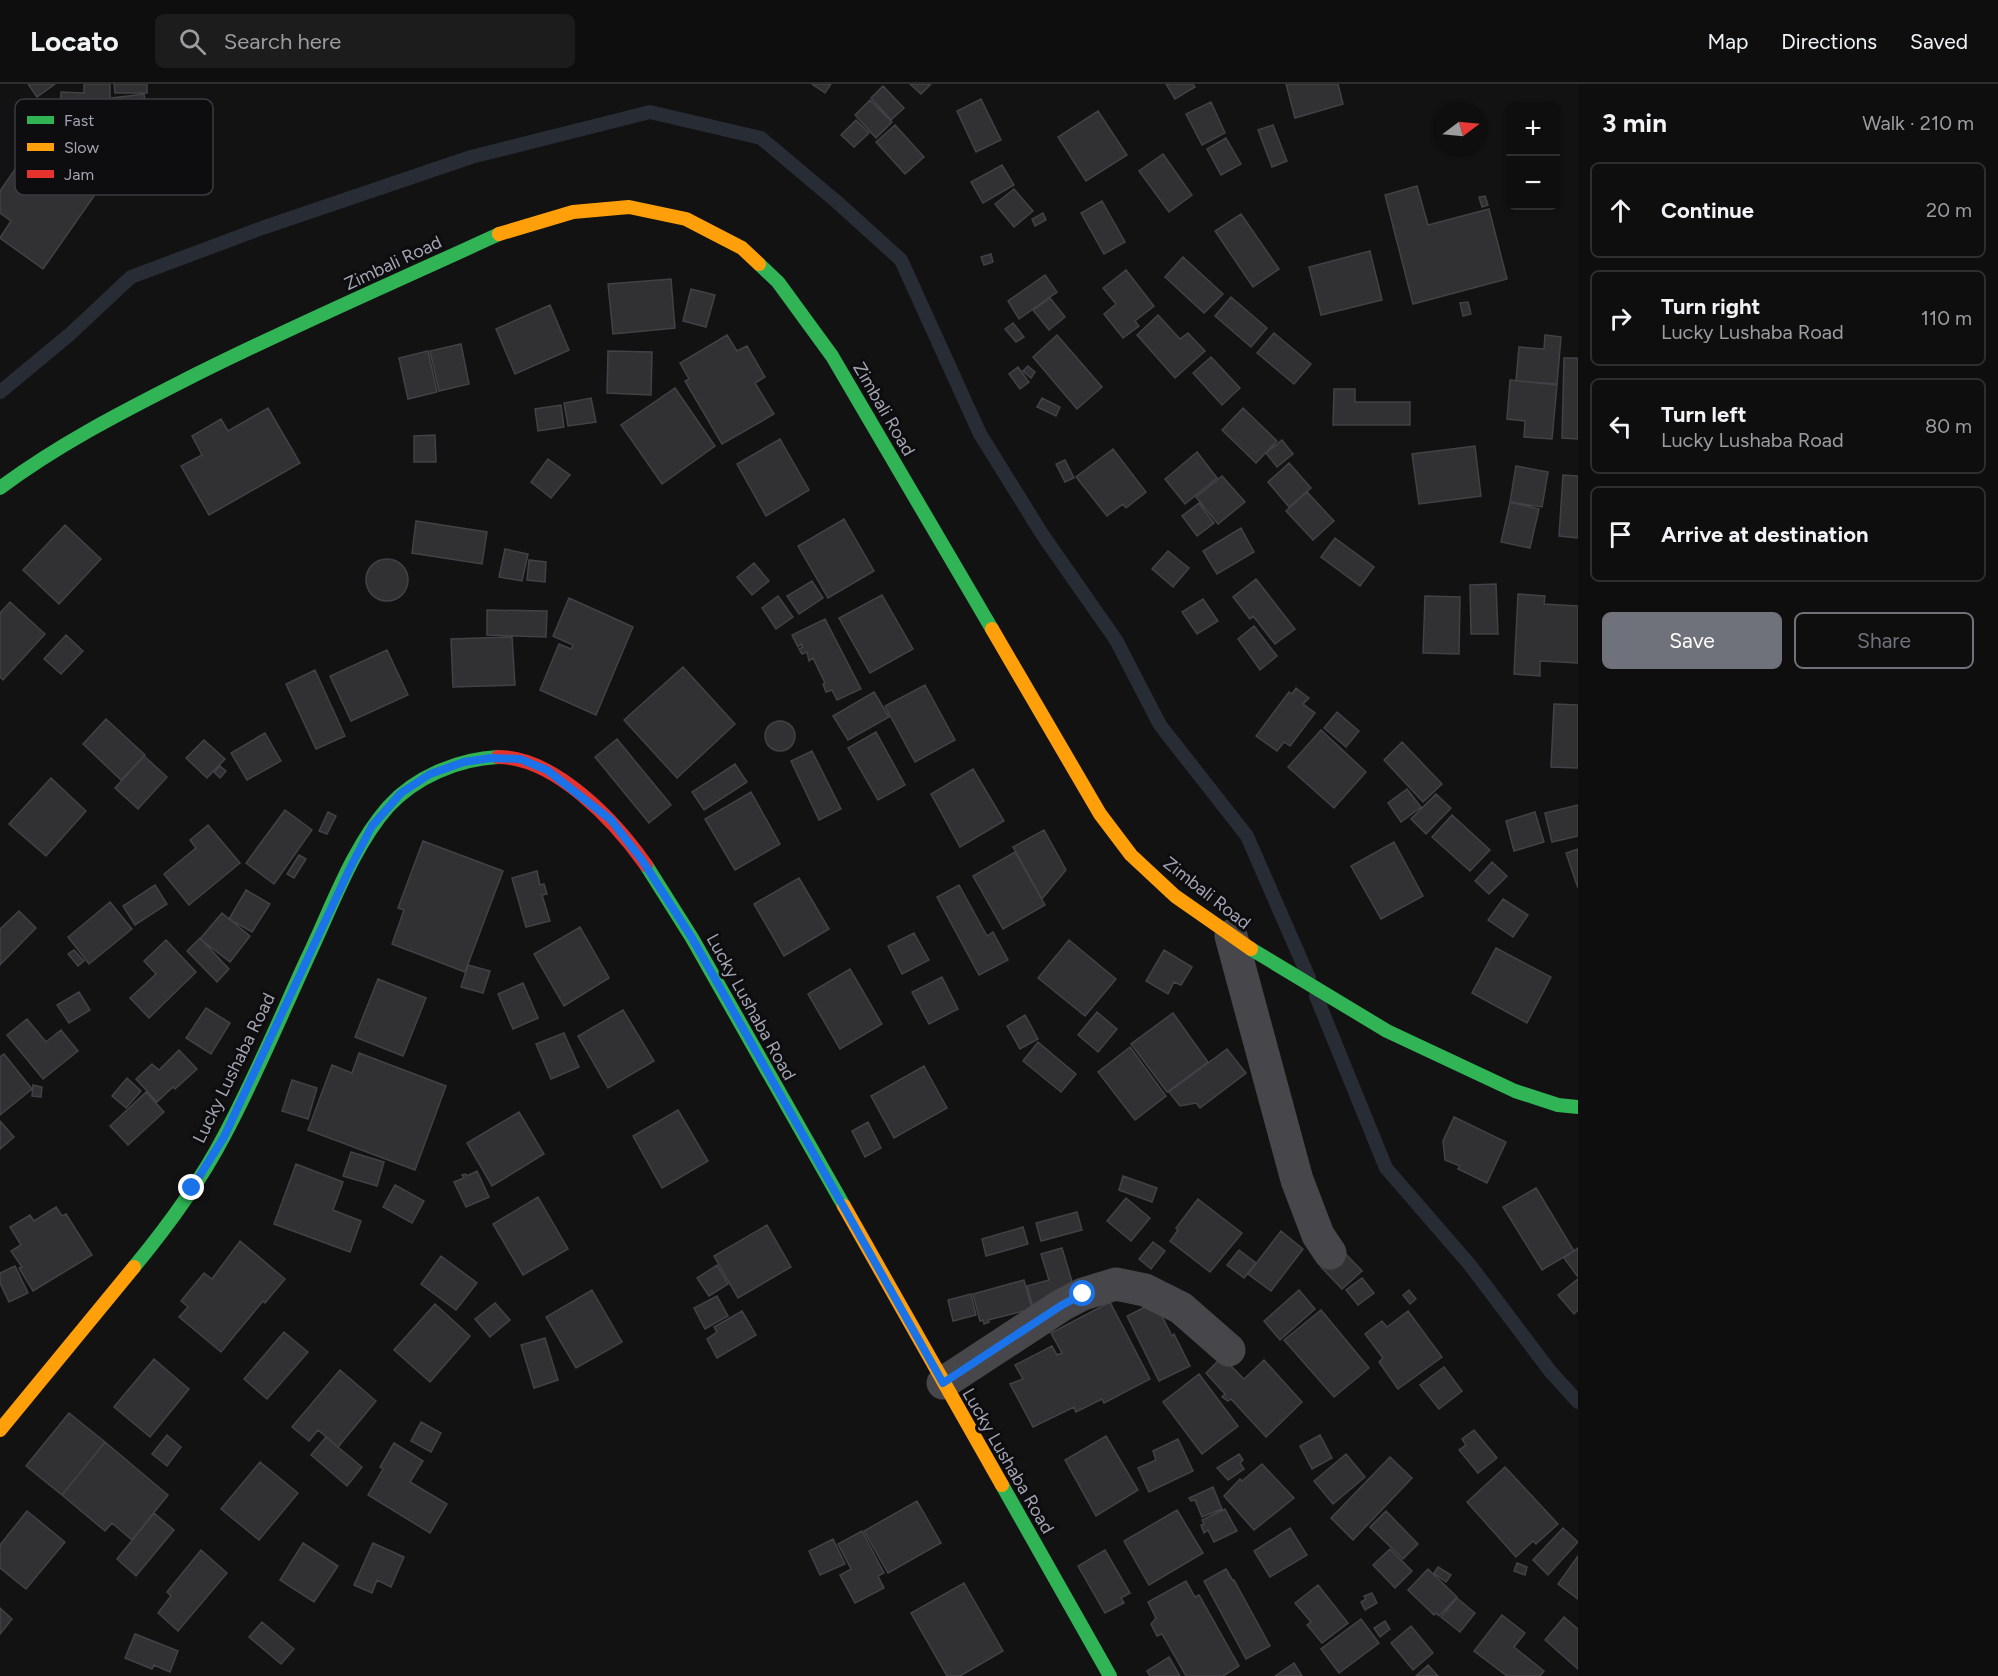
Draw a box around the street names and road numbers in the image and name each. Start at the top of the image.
street label: Zimbali Road [341,231,445,295]
street label: Zimbali Road [848,358,920,460]
street label: Zimbali Road [1159,852,1255,934]
street label: Lucky Lushaba Road [702,930,800,1084]
street label: Lucky Lushaba Road [188,989,280,1147]
street label: Lucky Lushaba Road [957,1384,1059,1538]

